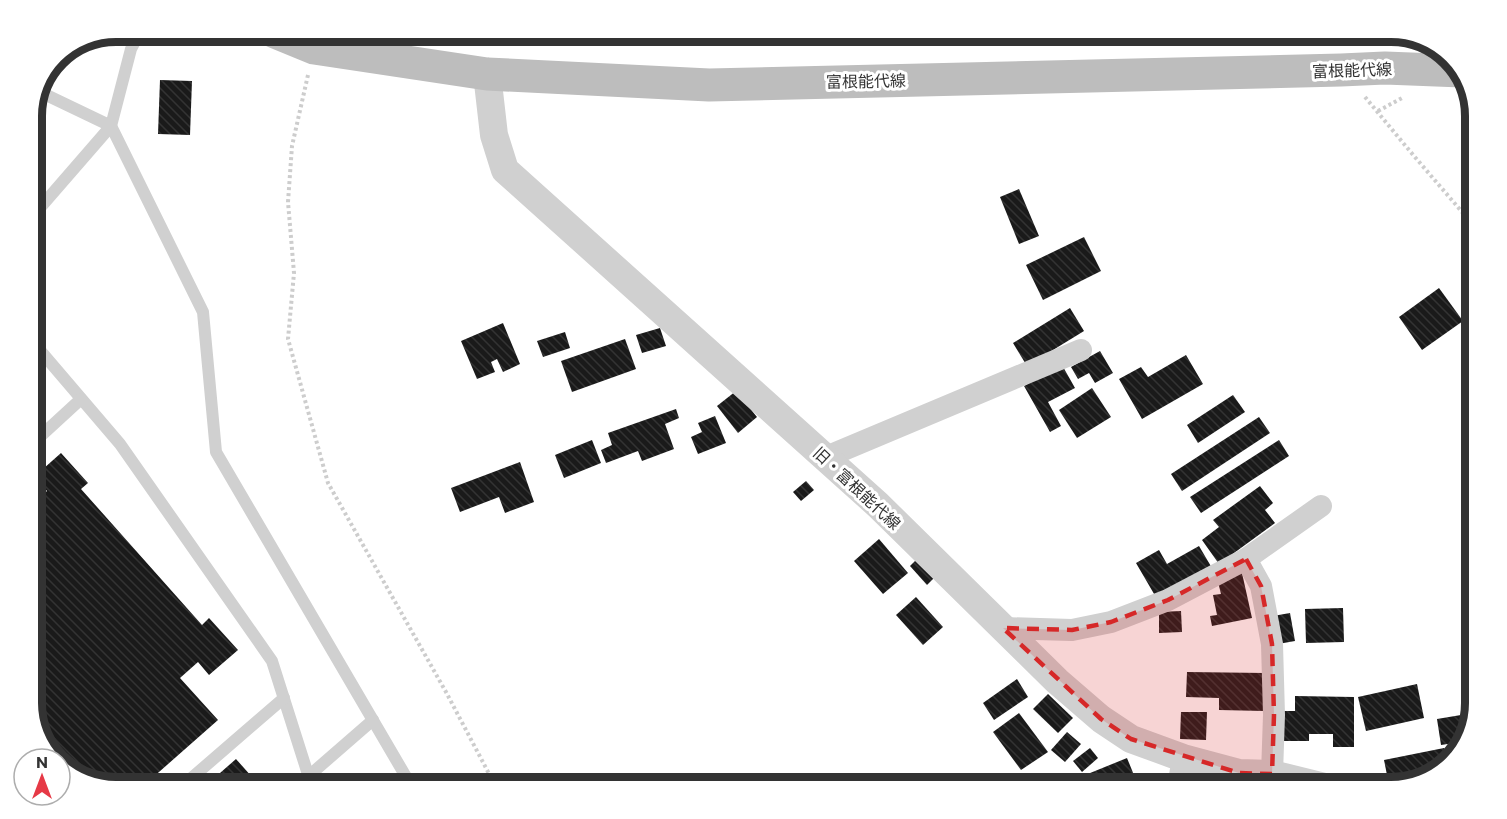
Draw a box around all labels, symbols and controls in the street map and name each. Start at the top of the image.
street label: 富根能代線 [1312,59,1392,80]
street label: 富根能代線 [826,70,906,91]
street label: 旧・富根能代線 [810,442,905,533]
north arrow [12,747,72,807]
text: N [36,752,48,771]

